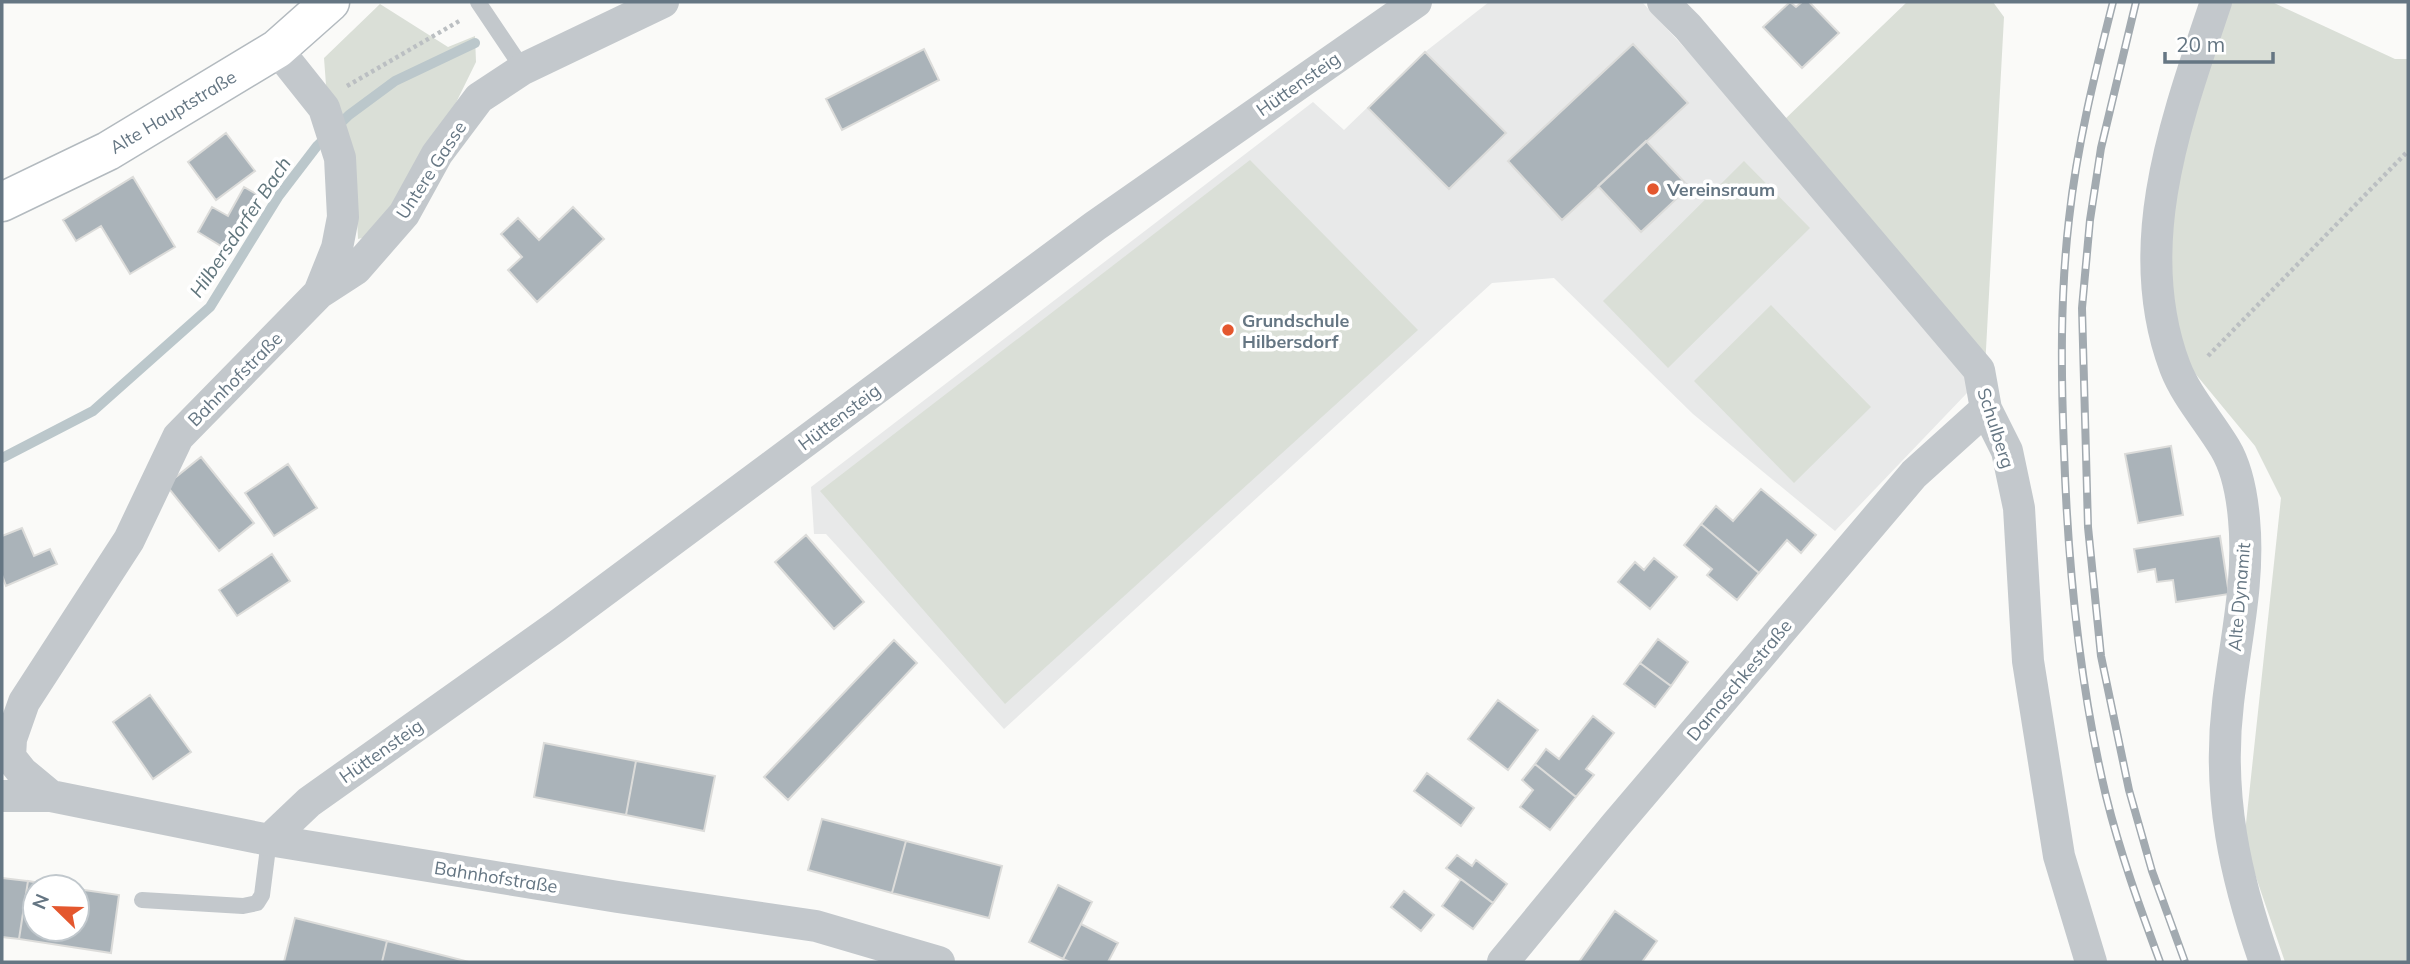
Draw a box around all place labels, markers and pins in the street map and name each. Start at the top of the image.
place label: Vereinsraum [1666,178,1775,201]
marker: Vereinsraum [1645,181,1661,197]
place label: Grundschule Hilbersdorf [1242,309,1350,353]
marker: Grundschule Hilbersdorf [1220,322,1236,338]

